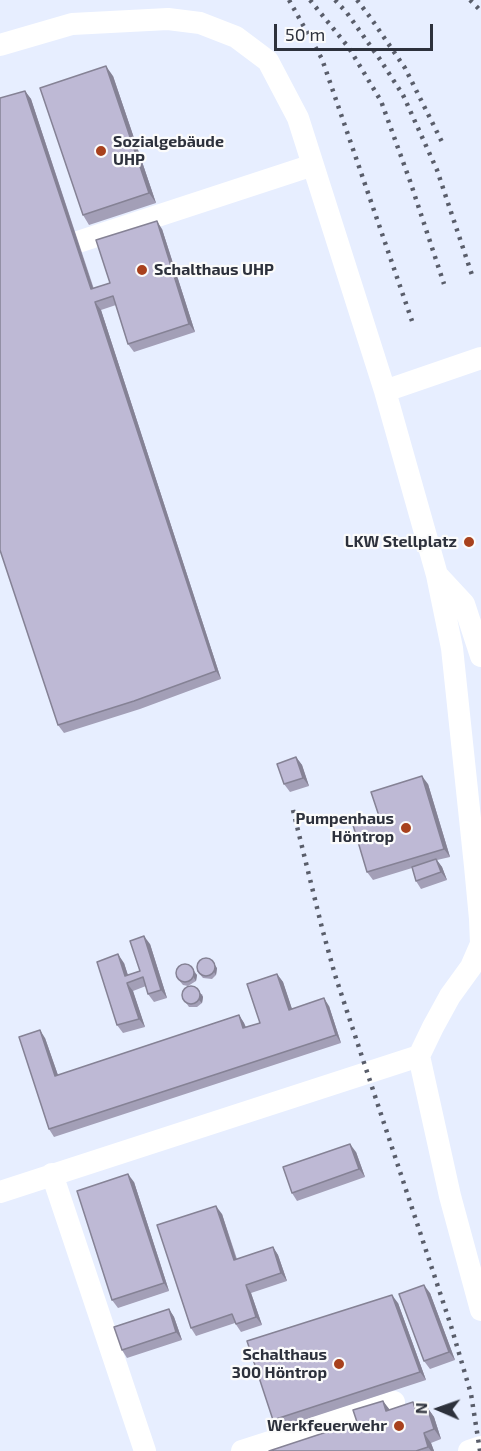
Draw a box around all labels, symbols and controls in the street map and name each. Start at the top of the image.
scale bar [277,12,436,50]
text: 50 m [285,23,325,45]
place label: Sozialgebäude UHP [113,132,224,170]
marker: Sozialgebäude UHP [94,144,108,158]
place label: Schalthaus UHP [154,260,274,280]
marker: Schalthaus UHP [135,263,149,277]
place label: LKW Stellplatz [345,532,457,552]
marker: LKW Stellplatz [462,535,476,549]
place label: Pumpenhaus Höntrop [296,809,394,847]
marker: Pumpenhaus Höntrop [399,821,413,835]
place label: Schalthaus 300 Höntrop [232,1345,327,1383]
marker: Schalthaus 300 Höntrop [332,1357,346,1371]
north arrow [409,1379,469,1439]
text: N [411,1402,430,1414]
place label: Werkfeuerwehr [267,1416,387,1436]
marker: Werkfeuerwehr [392,1419,406,1433]

